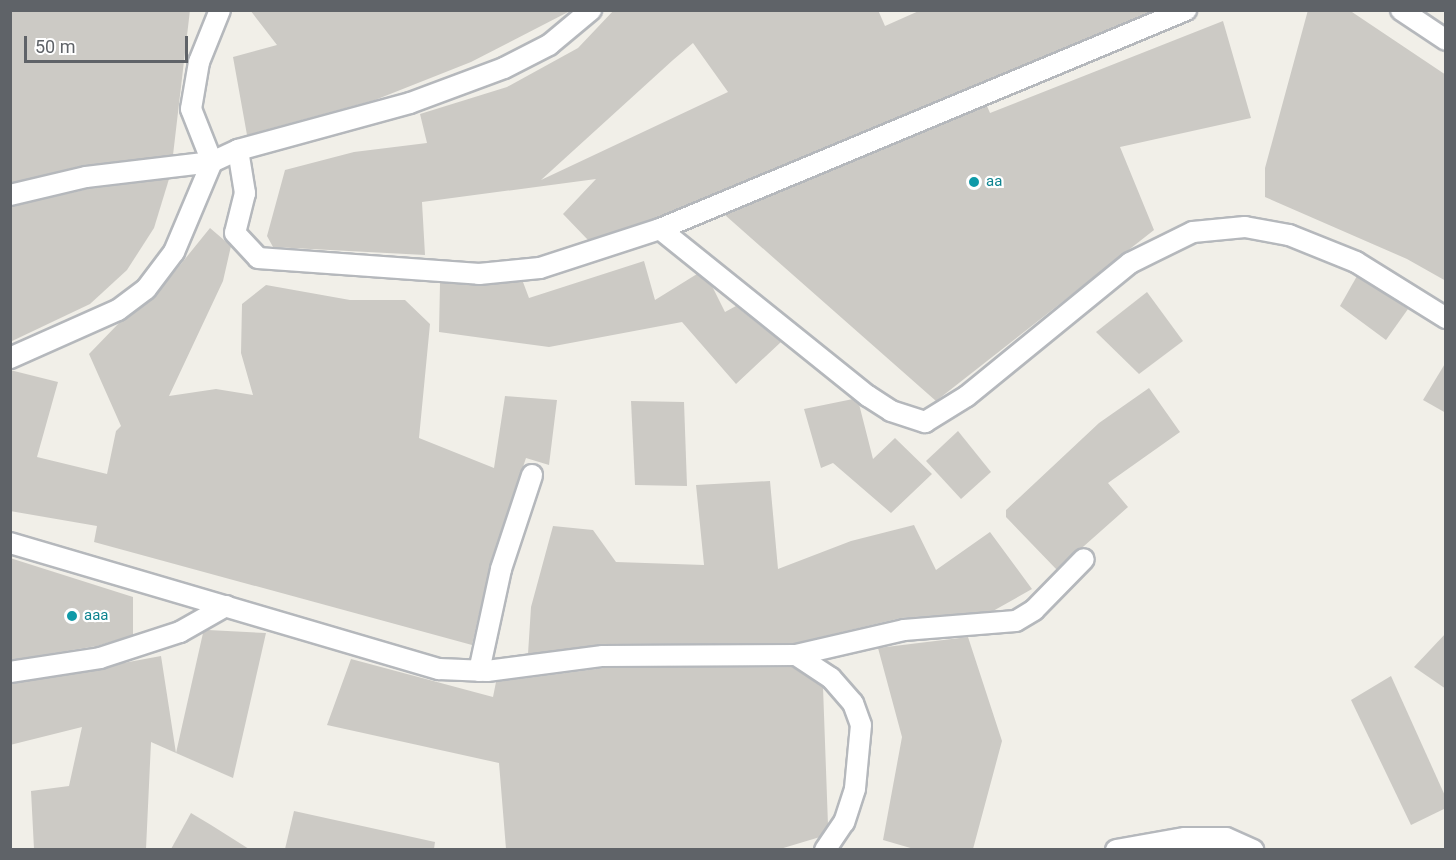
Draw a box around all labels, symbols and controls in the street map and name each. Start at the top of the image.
scale bar [27,24,190,62]
text: 50 m [35,36,75,57]
place label: aa [986,173,1002,191]
marker: aa [967,175,981,189]
place label: aaa [84,607,108,625]
marker: aaa [65,609,79,623]

